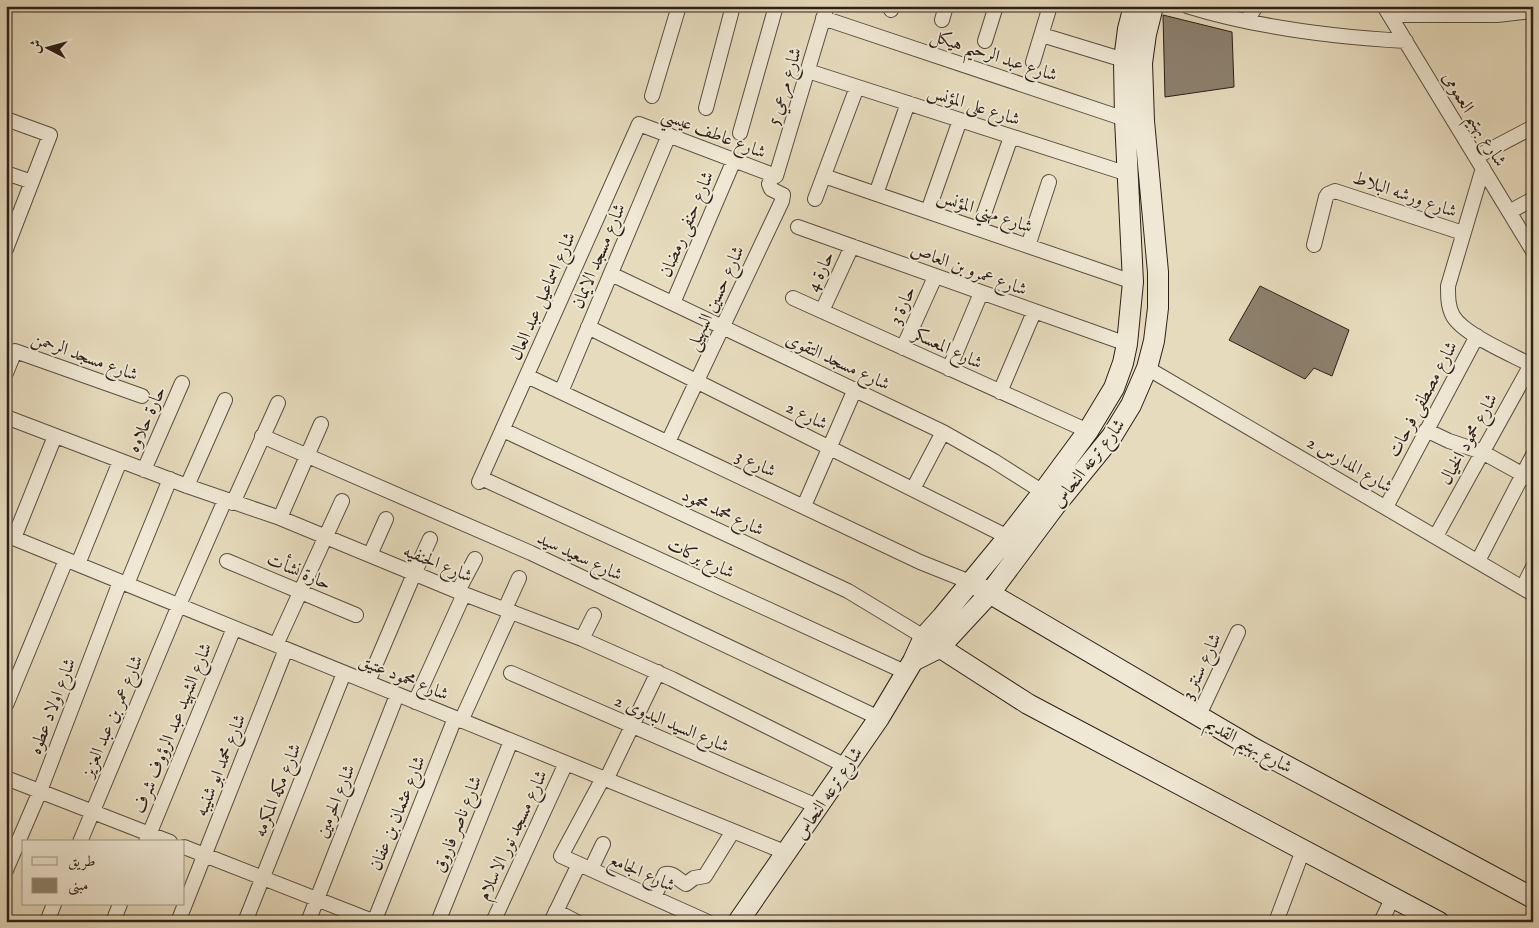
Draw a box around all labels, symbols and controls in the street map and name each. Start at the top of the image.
north arrow [22,22,72,72]
street label: شارع عبد الرحيم هيكل [926,25,1060,93]
text: ش [26,39,46,55]
street label: شارع مرعي 5 [763,45,810,128]
street label: شارع بهتيم العمومى [1432,68,1511,174]
street label: شارع على المؤنس [924,81,1023,134]
street label: شارع عاطف عيسي [657,104,769,169]
street label: شارع ورشه البلاط [1349,167,1460,226]
street label: شارع حنفى رمضان [655,168,722,282]
street label: شارع مهني المؤنس [932,185,1035,243]
street label: شارع مسجد الايمان [567,200,634,313]
street label: شارع اسماعيل عبد العال [505,229,584,365]
street label: شارع عمرو بن العاص [906,239,1030,304]
street label: شارع حسين السهيلى [682,242,753,356]
street label: حارة 4 [802,248,841,295]
street label: حارة 3 [885,283,922,328]
street label: شارع المعسكر [906,322,986,377]
street label: شارع مسجد الرحمن [27,328,141,389]
street label: شارع مسجد التقوى [781,328,893,398]
street label: شارع مصطفى فرحات [1383,338,1465,463]
street label: حارة حلاوه [123,383,172,456]
street label: شارع محمود الخيال [1435,390,1506,491]
street label: شارع 2 [781,396,831,438]
street label: شارع ترعه النحاس [1047,415,1133,514]
street label: شارع المدارس 2 [1301,432,1396,501]
street label: شارع 3 [731,445,779,485]
street label: شارع محمد محمود [677,484,767,544]
street label: شارع سعيد سيد [532,528,626,589]
street label: شارع بركات [662,534,738,587]
street label: شارع الحنفيه [399,540,476,591]
street label: حارة نشأت [263,546,335,596]
street label: شارع سنتر 3 [1177,630,1229,704]
street label: شارع الشهيد عبد الرؤوف شرف [129,640,220,818]
street label: شارع محمود عتيق [354,650,452,709]
street label: شارع عمر بن عبد العزيز [76,652,151,784]
street label: شارع اولاد عطوه [25,655,84,759]
street label: شارع السيد البدوى 2 [610,690,732,761]
street label: شارع محمد ابو شنيبه [190,711,254,821]
street label: شارع بهتيم القديم [1198,713,1296,784]
street label: شارع مكه المكرمه [249,740,309,842]
street label: شارع ترعه النحاس [790,743,870,846]
street label: شارع عثمان بن عفان [365,753,434,875]
street label: شارع الحرمين [311,761,363,842]
street label: شارع مسجد نور الاسلام [473,767,556,906]
street label: شارع ناصر فاروق [429,773,490,877]
legend [22,840,185,906]
street label: شارع الجامع [603,849,678,901]
text: طريق [68,852,95,871]
text: مبنى [68,876,88,896]

